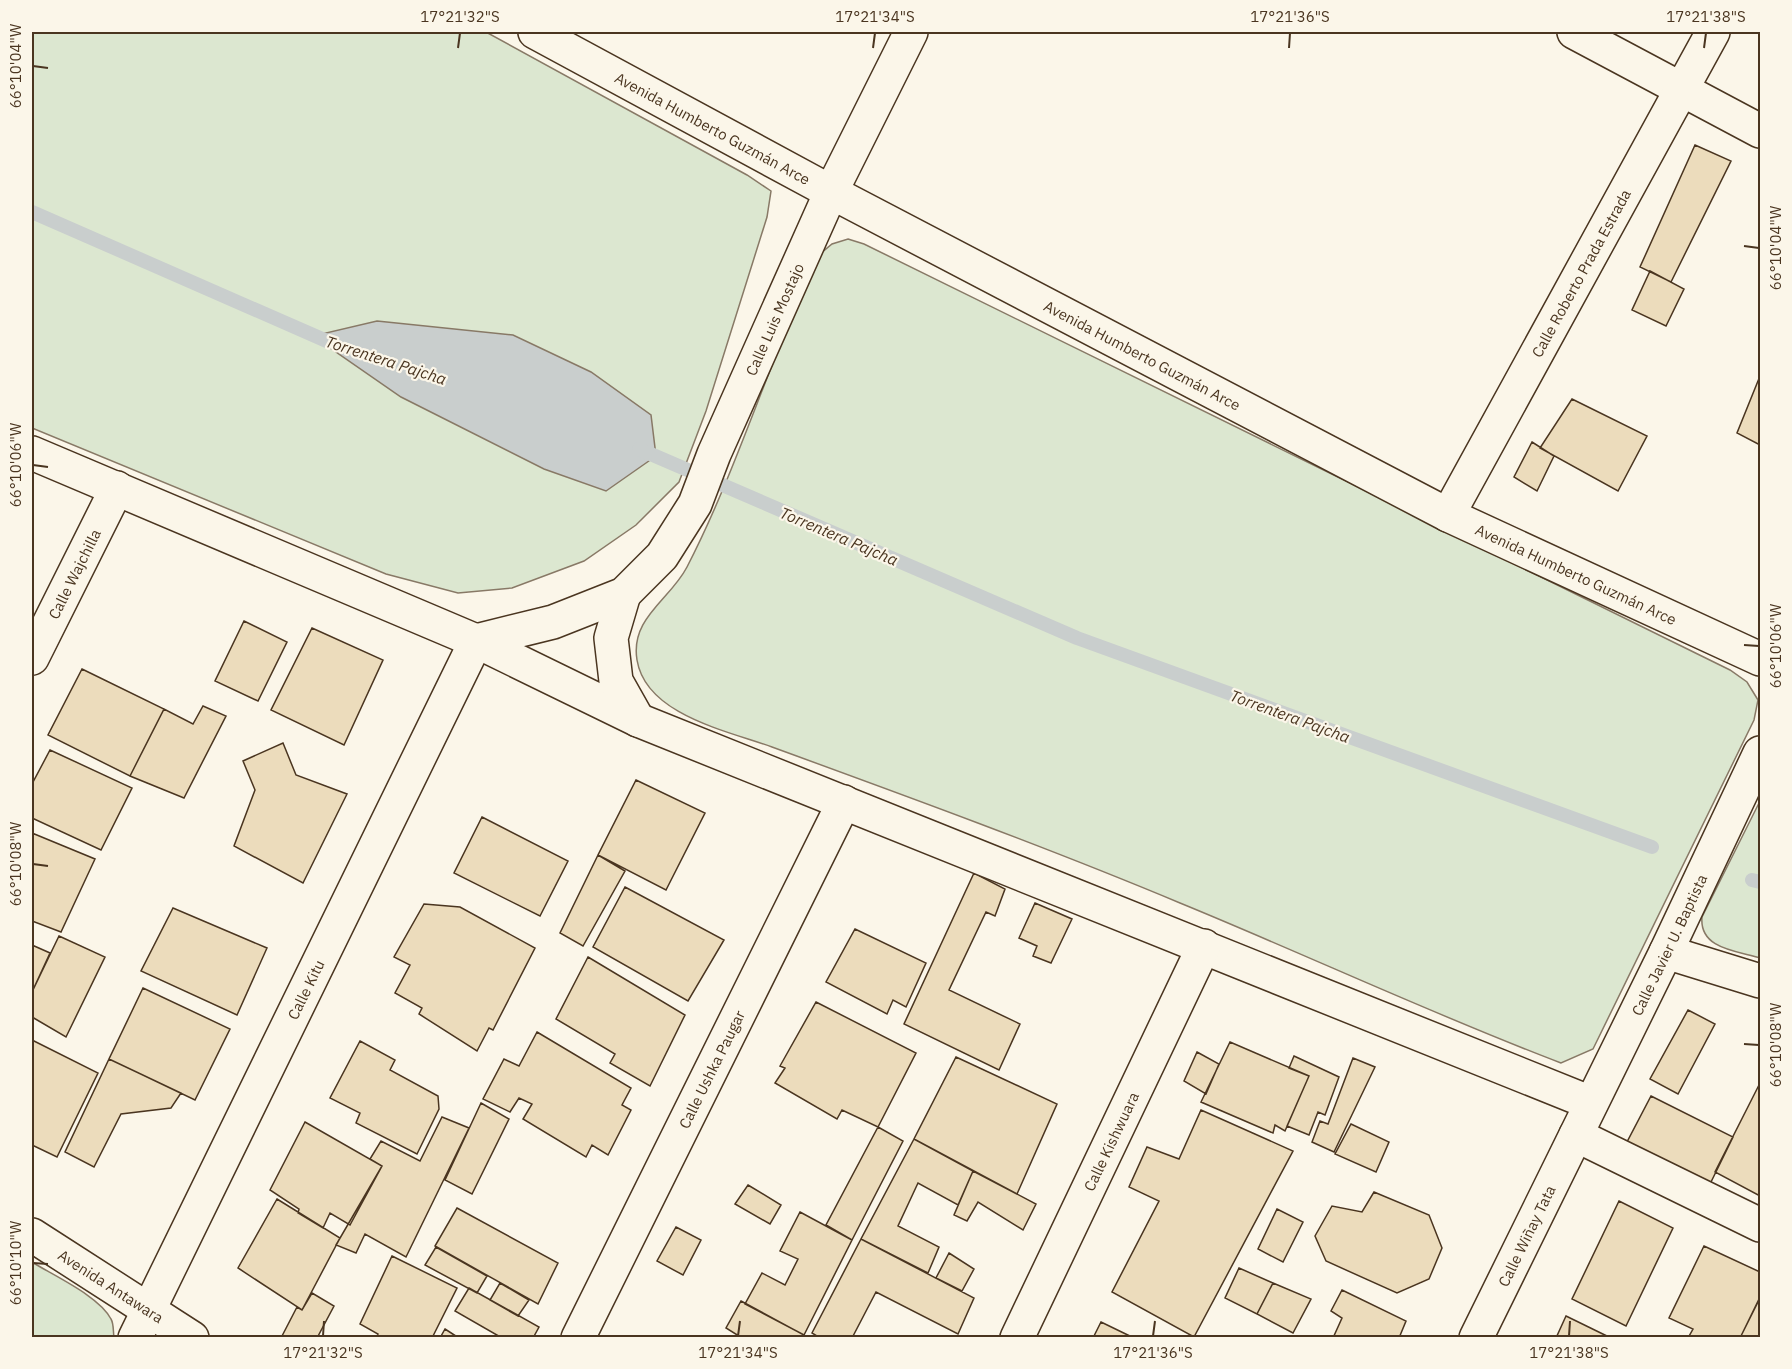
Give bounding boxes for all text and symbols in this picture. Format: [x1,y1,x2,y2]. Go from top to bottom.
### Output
text: 17°21'32"S [420,7,500,26]
text: 17°21'34"S [835,7,915,26]
text: 17°21'36"S [1250,7,1330,26]
text: 17°21'38"S [1666,7,1746,26]
text: 66°10'04"W [6,23,25,108]
street label: Avenida Humberto Guzmán Arce [612,68,814,189]
street label: Calle Roberto Prada Estrada [1527,186,1635,360]
text: 66°10'04"W [1766,205,1785,290]
street label: Calle Luis Mostajo [741,260,808,378]
street label: Avenida Humberto Guzmán Arce [1041,296,1244,414]
water label: Torrentera Pajcha [323,331,449,389]
text: 66°10'06"W [6,422,25,507]
water label: Torrentera Pajcha [777,502,901,570]
street label: Avenida Humberto Guzmán Arce [1473,520,1680,629]
street label: Calle Wajchilla [44,526,104,622]
text: 66°10'06"W [1766,603,1785,688]
water label: Torrentera Pajcha [1227,685,1353,747]
text: 66°10'08"W [6,821,25,906]
street label: Calle Javier U. Baptista [1627,871,1711,1019]
street label: Calle Kitu [283,956,328,1023]
text: 66°10'08"W [1766,1002,1785,1087]
street label: Calle Ushka Paugar [674,1007,749,1132]
street label: Calle Kishwuara [1079,1088,1143,1194]
street label: Calle Wiñay Tata [1493,1182,1559,1290]
text: 66°10'10"W [6,1220,25,1305]
street label: Avenida Antawara [55,1245,167,1327]
text: 17°21'32"S [283,1343,363,1362]
text: 17°21'34"S [698,1343,778,1362]
text: 17°21'36"S [1113,1343,1193,1362]
text: 17°21'38"S [1529,1343,1609,1362]

